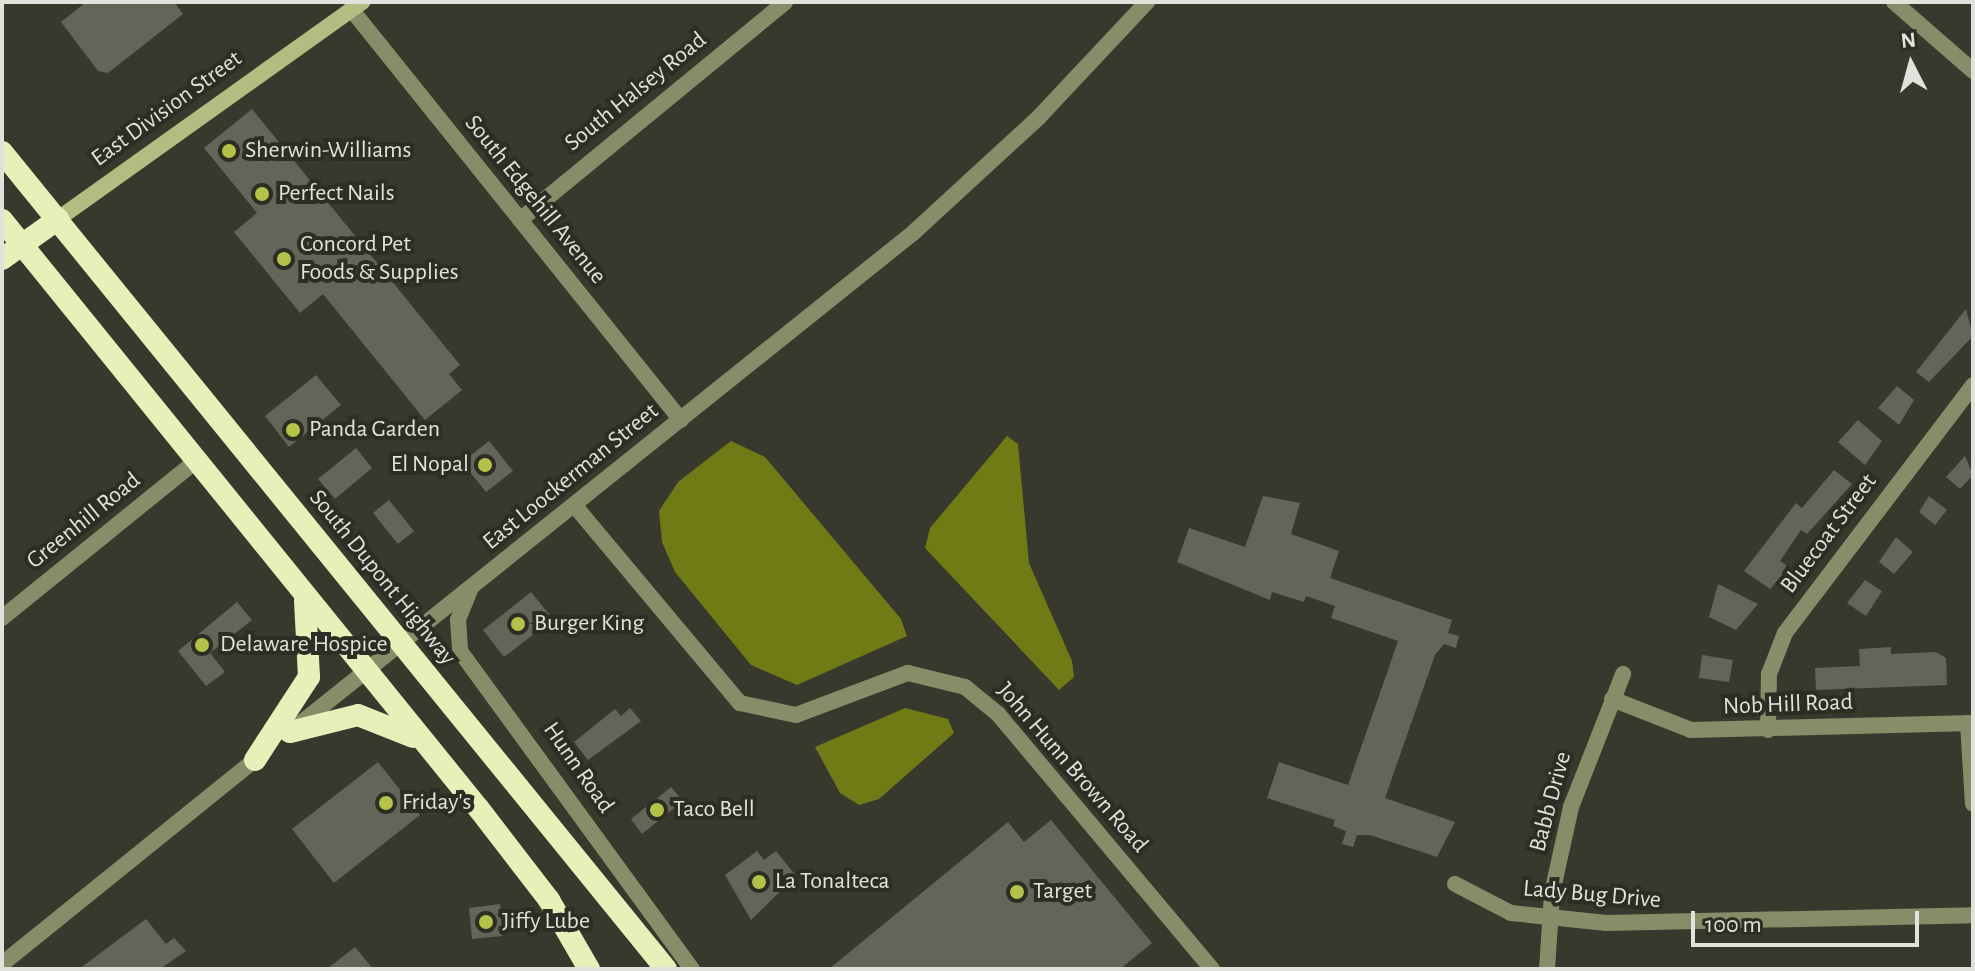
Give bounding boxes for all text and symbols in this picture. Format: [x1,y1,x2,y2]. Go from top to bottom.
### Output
north arrow [1871,24,1951,104]
street label: South Halsey Road [559,26,713,158]
text: N [1900,28,1917,52]
street label: East Division Street [86,45,248,173]
street label: South Edgehill Avenue [458,110,612,290]
place label: Sherwin-Williams [245,137,411,165]
marker: Sherwin-Williams [220,142,238,160]
place label: Perfect Nails [278,180,395,208]
marker: Perfect Nails [253,185,271,203]
place label: Concord Pet Foods & Supplies [300,231,459,287]
marker: Concord Pet Foods & Supplies [275,250,293,268]
street label: East Loockerman Street [477,397,665,557]
place label: Panda Garden [309,416,440,444]
marker: Panda Garden [284,421,302,439]
place label: El Nopal [391,451,469,479]
marker: El Nopal [476,456,494,474]
street label: Greenhill Road [21,466,147,576]
street label: Bluecoat Street [1775,469,1883,599]
street label: South Dupont Highway [302,485,462,671]
place label: Burger King [534,610,644,638]
marker: Burger King [509,615,527,633]
place label: Delaware Hospice [220,631,388,659]
marker: Delaware Hospice [191,634,213,656]
street label: John Hunn Brown Road [990,677,1154,859]
street label: Nob Hill Road [1723,688,1853,722]
street label: Hunn Road [536,717,620,819]
street label: Babb Drive [1524,749,1578,855]
place label: Friday's [402,789,471,817]
marker: Friday's [377,794,395,812]
place label: Taco Bell [673,796,755,824]
marker: Taco Bell [648,801,666,819]
place label: La Tonalteca [775,868,890,896]
marker: La Tonalteca [750,873,768,891]
street label: Lady Bug Drive [1522,875,1662,915]
place label: Target [1033,878,1092,906]
marker: Target [1008,883,1026,901]
scale bar [1695,895,1923,945]
place label: Jiffy Lube [502,908,590,936]
marker: Jiffy Lube [477,913,495,931]
text: 100 m [1705,913,1762,937]

